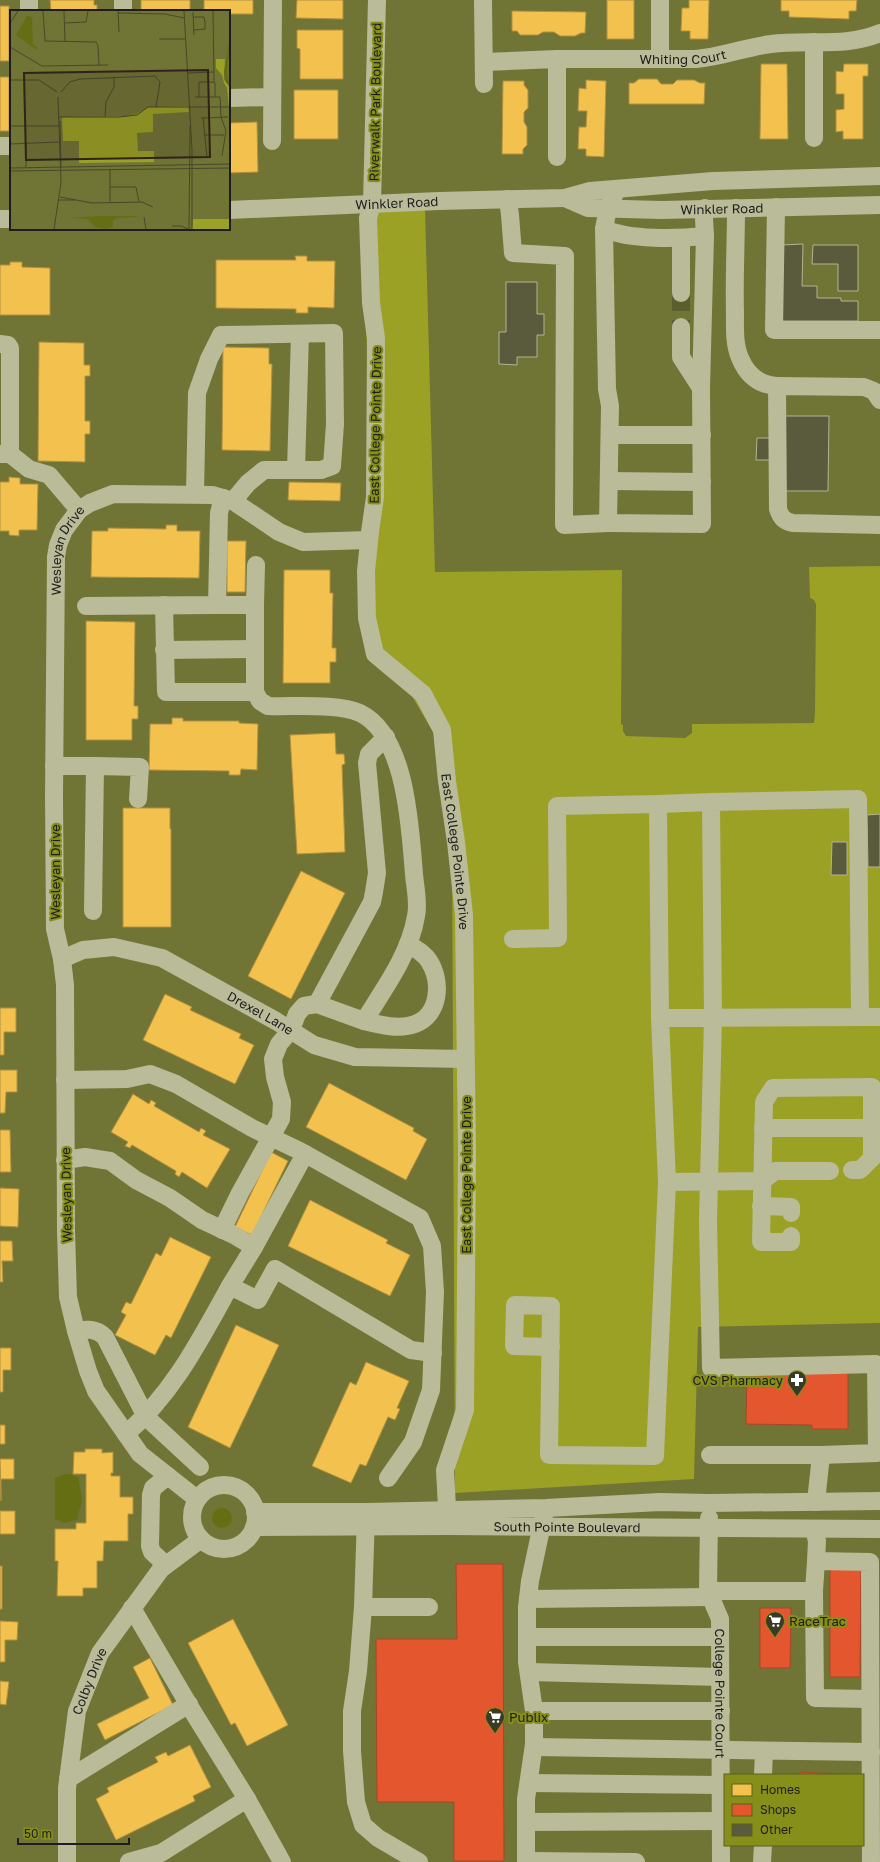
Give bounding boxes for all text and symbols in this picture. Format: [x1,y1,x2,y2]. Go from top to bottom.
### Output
inset map [10,10,230,230]
street label: Riverwalk Park Boulevard [366,22,384,182]
street label: Whiting Court [639,46,728,67]
street label: Winkler Road [355,193,439,213]
street label: Winkler Road [680,200,764,218]
street label: East College Pointe Drive [366,346,384,504]
street label: Wesleyan Drive [48,502,88,596]
street label: East College Pointe Drive [438,773,472,930]
street label: Wesleyan Drive [47,824,63,920]
street label: Drexel Lane [225,988,297,1038]
street label: East College Pointe Drive [458,1096,474,1254]
street label: Wesleyan Drive [57,1147,75,1243]
pharmacy icon: CVS Pharmacy [786,1369,808,1397]
place label: CVS Pharmacy [692,1372,784,1388]
street label: South Pointe Boulevard [493,1518,641,1535]
supermarket icon: RaceTrac [764,1610,786,1638]
place label: RaceTrac [789,1613,846,1629]
street label: College Pointe Court [712,1629,729,1758]
street label: Colby Drive [68,1644,110,1717]
supermarket icon: Publix [484,1706,506,1734]
place label: Publix [509,1709,548,1725]
legend [724,1774,864,1846]
text: Homes [760,1782,800,1797]
text: Shops [760,1802,796,1817]
scale bar [18,1820,129,1846]
text: Other [760,1822,793,1837]
text: 50 m [24,1826,52,1841]

